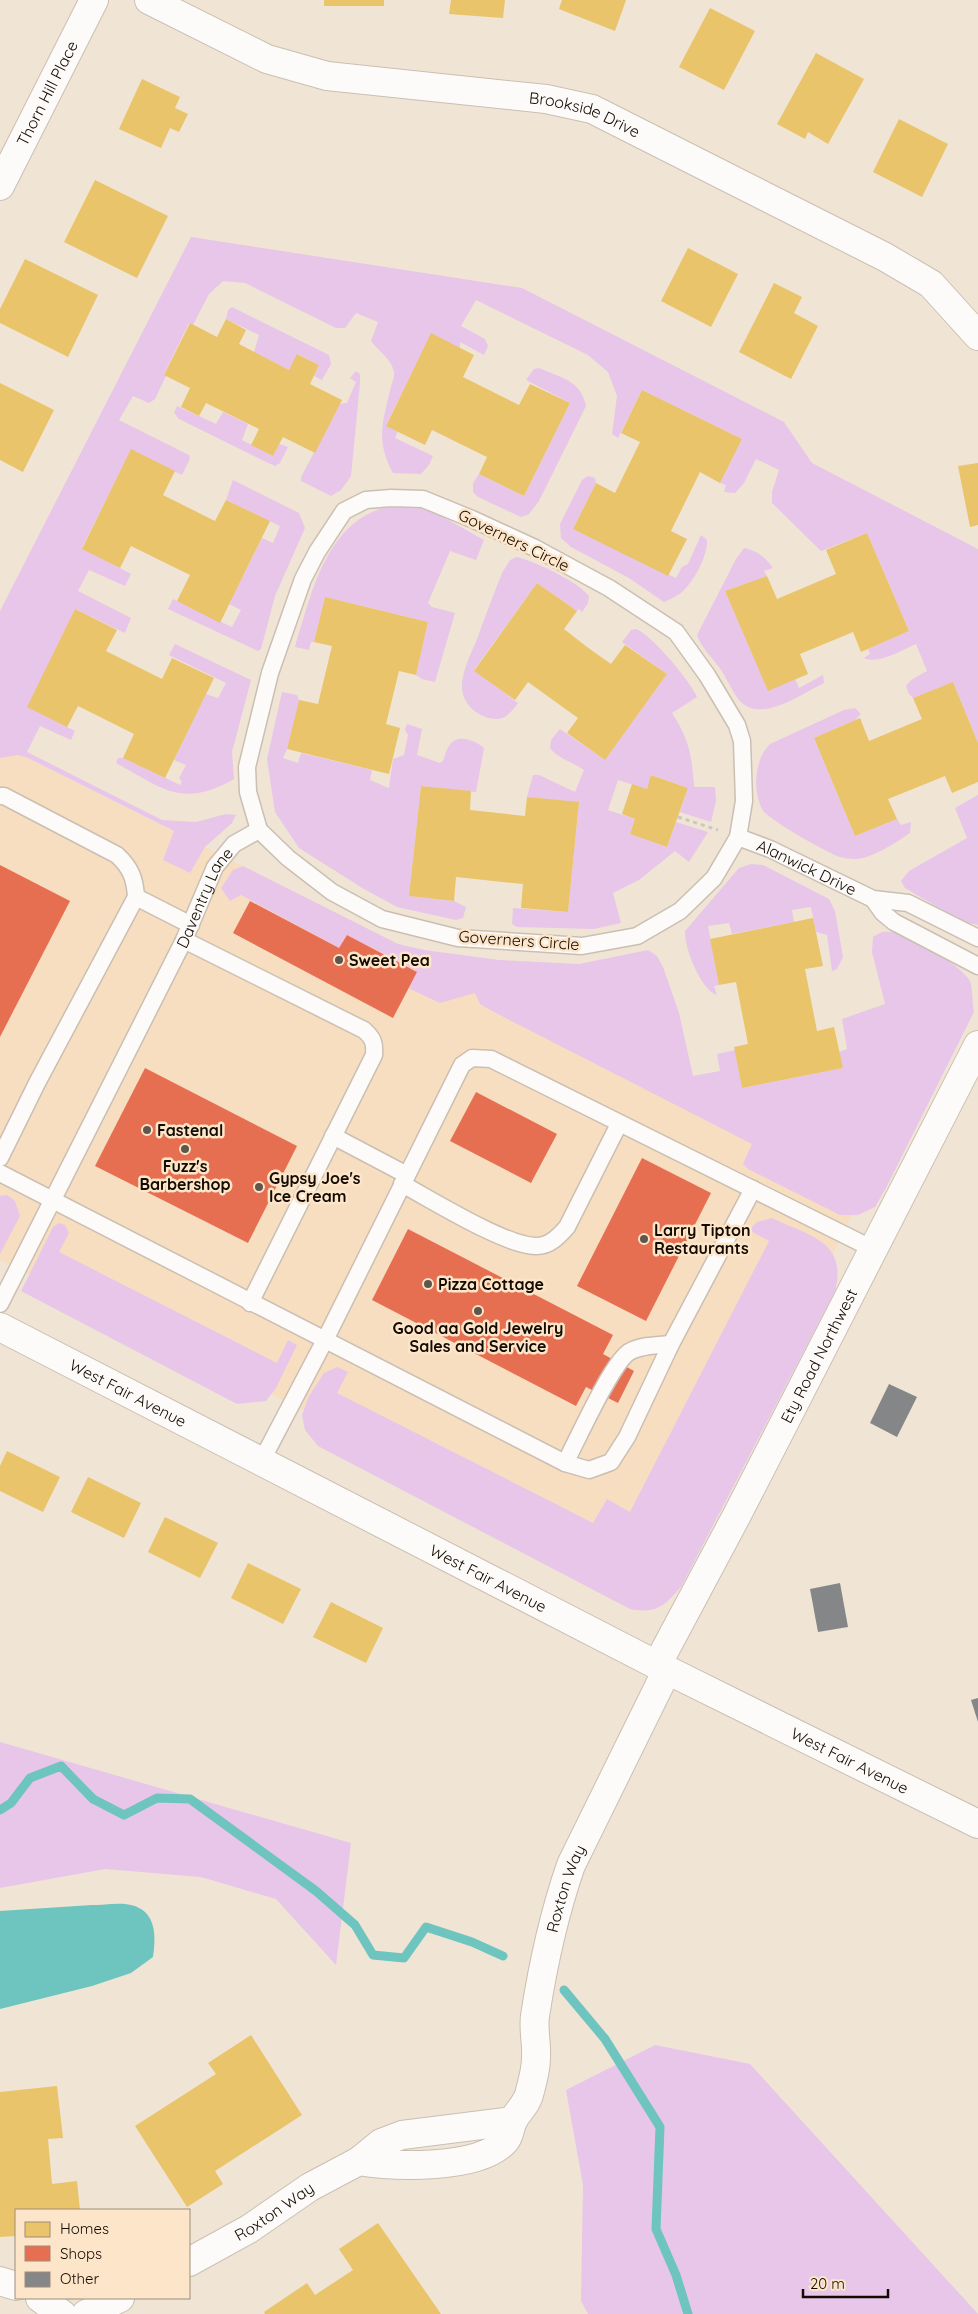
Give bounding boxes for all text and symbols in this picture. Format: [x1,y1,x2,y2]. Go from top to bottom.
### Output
street label: Thorn Hill Place [12,37,82,149]
street label: Brookside Drive [528,87,644,142]
street label: Governers Circle [455,504,573,576]
street label: Alanwick Drive [754,835,860,899]
street label: Daventry Lane [172,843,237,951]
street label: Governers Circle [458,926,580,954]
place label: Sweet Pea [349,950,430,970]
marker: Sweet Pea [333,954,345,966]
place label: Fastenal [157,1120,223,1140]
marker: Fastenal [141,1124,153,1136]
marker: Fuzz's Barbershop [179,1143,191,1155]
place label: Fuzz's Barbershop [139,1156,231,1194]
place label: Gypsy Joe's Ice Cream [269,1168,361,1206]
marker: Gypsy Joe's Ice Cream [253,1181,265,1193]
place label: Larry Tipton Restaurants [654,1220,751,1258]
marker: Larry Tipton Restaurants [638,1233,650,1245]
place label: Pizza Cottage [438,1274,544,1294]
marker: Pizza Cottage [422,1278,434,1290]
street label: Ety Road Northwest [776,1285,861,1426]
marker: Good aa Gold Jewelry Sales and Service [472,1305,484,1317]
place label: Good aa Gold Jewelry Sales and Service [393,1318,563,1356]
street label: West Fair Avenue [66,1355,190,1431]
street label: West Fair Avenue [426,1540,550,1617]
street label: West Fair Avenue [788,1723,912,1798]
street label: Roxton Way [542,1841,589,1934]
street label: Roxton Way [231,2178,317,2245]
legend [15,2209,190,2299]
text: Homes [60,2219,109,2238]
text: Shops [60,2244,102,2263]
scale bar [803,2266,888,2298]
text: Other [60,2269,100,2288]
text: 20 m [810,2274,845,2293]

